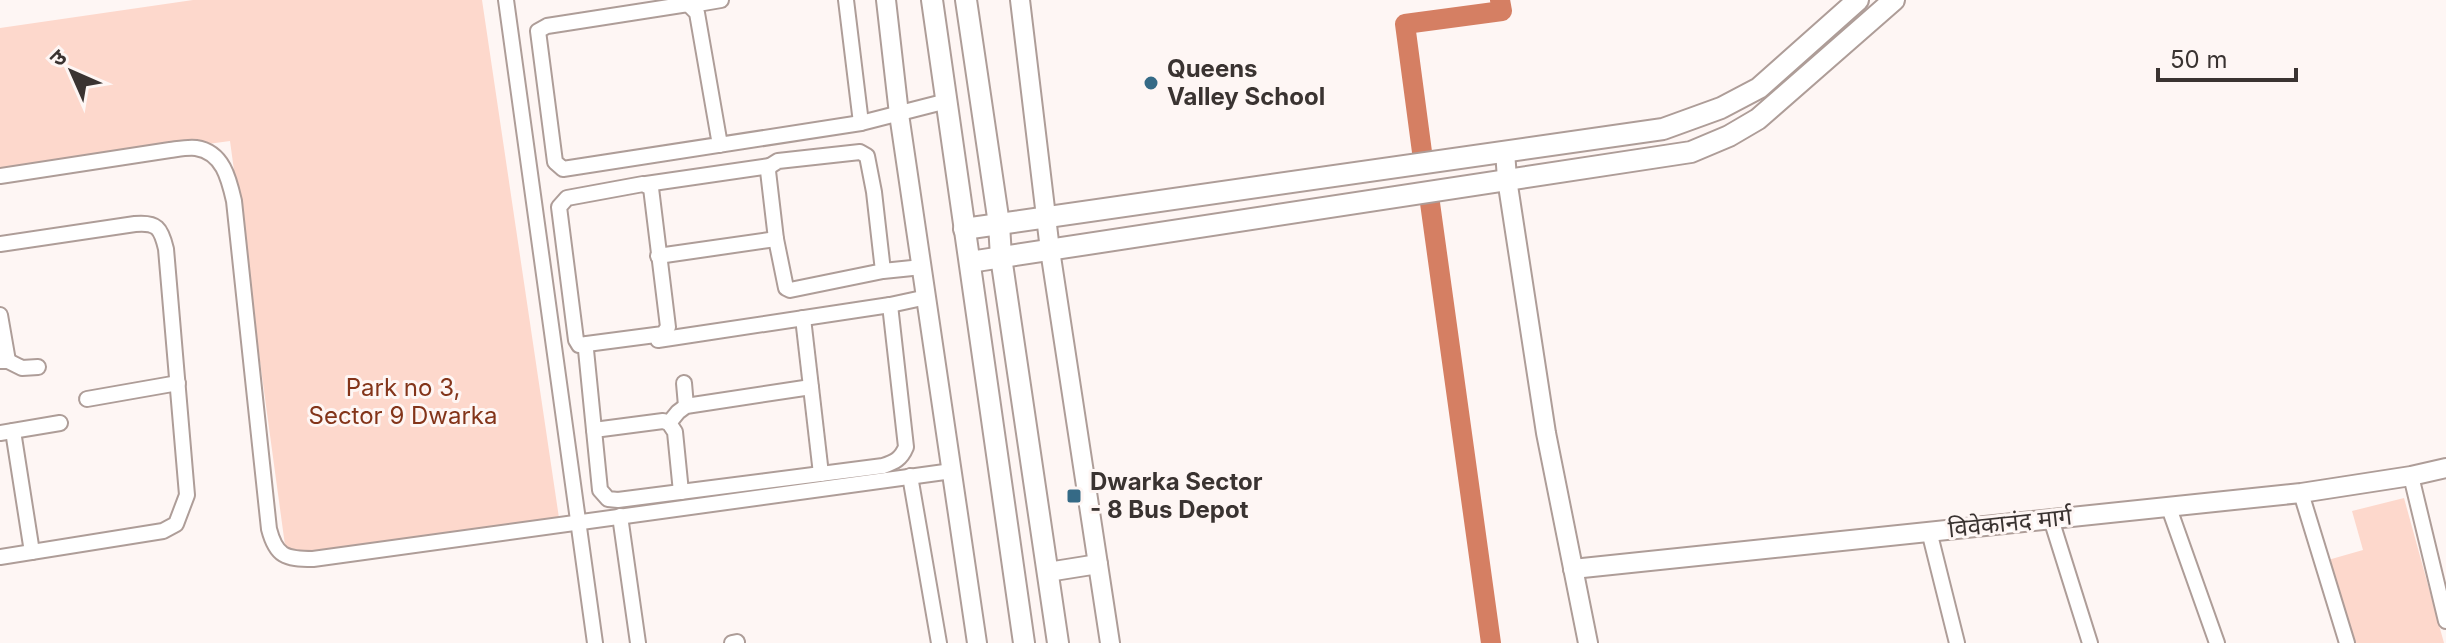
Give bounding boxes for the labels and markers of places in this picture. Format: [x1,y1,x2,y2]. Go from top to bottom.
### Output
place label: Queens Valley School [1167,54,1325,111]
marker: Queens Valley School [1142,74,1160,92]
place label: Dwarka Sector - 8 Bus Depot [1090,467,1263,524]
marker: Dwarka Sector - 8 Bus Depot [1065,487,1083,505]

